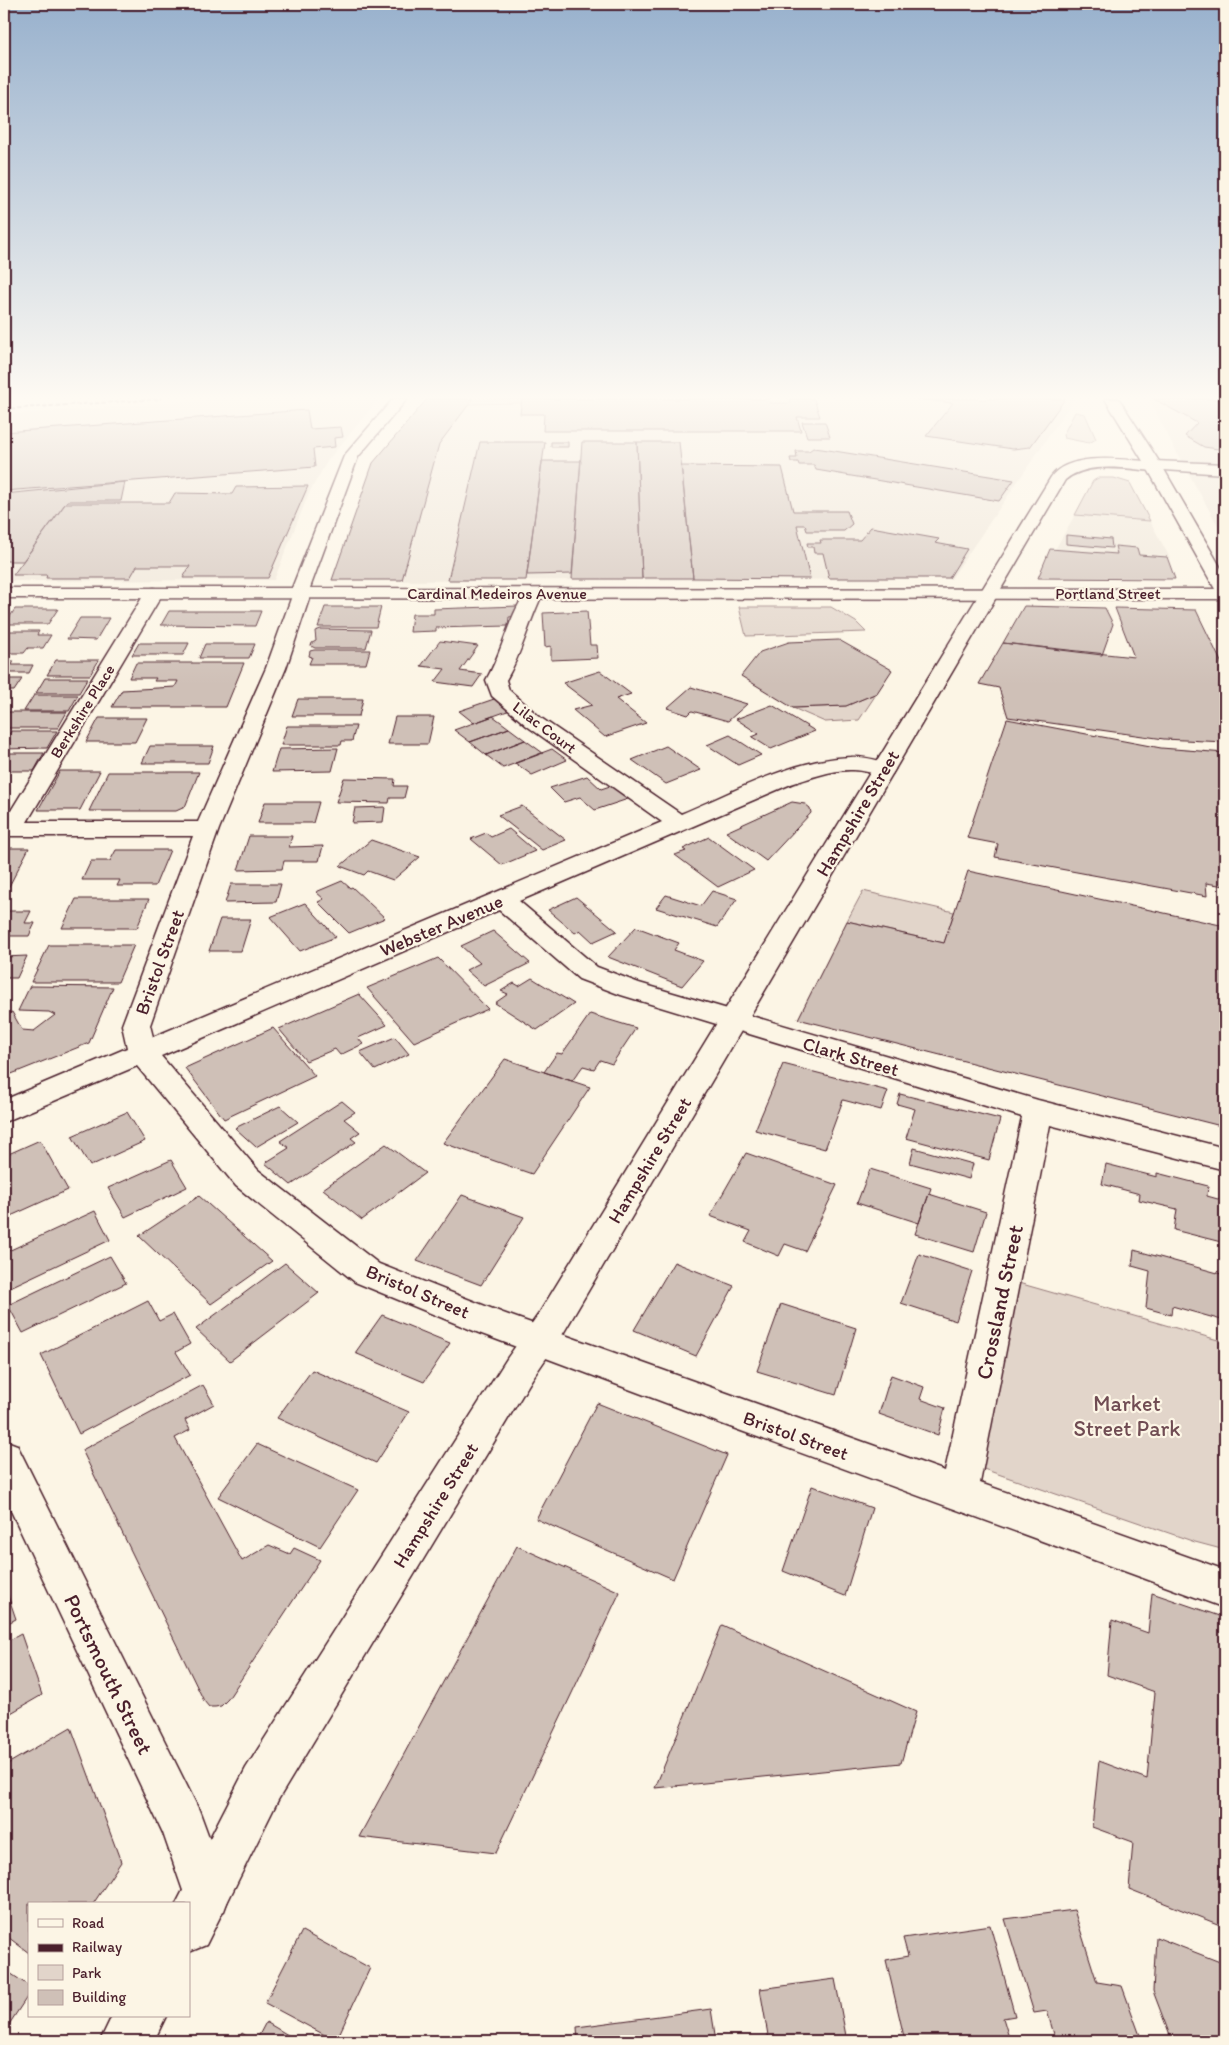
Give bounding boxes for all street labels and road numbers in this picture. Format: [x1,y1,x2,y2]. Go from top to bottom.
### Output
street label: Cardinal Medeiros Avenue [407,584,587,603]
street label: Portland Street [1055,584,1161,603]
street label: Berkshire Place [46,661,119,762]
street label: Lilac Court [509,697,580,758]
street label: Hampshire Street [811,746,904,881]
street label: Webster Avenue [376,889,506,962]
street label: Bristol Street [130,906,189,1018]
street label: Clark Street [800,1032,902,1081]
street label: Hampshire Street [603,1093,696,1228]
street label: Crossland Street [970,1222,1029,1382]
street label: Bristol Street [363,1259,473,1324]
street label: Bristol Street [740,1406,852,1465]
street label: Hampshire Street [388,1438,483,1572]
street label: Portsmouth Street [58,1590,159,1759]

